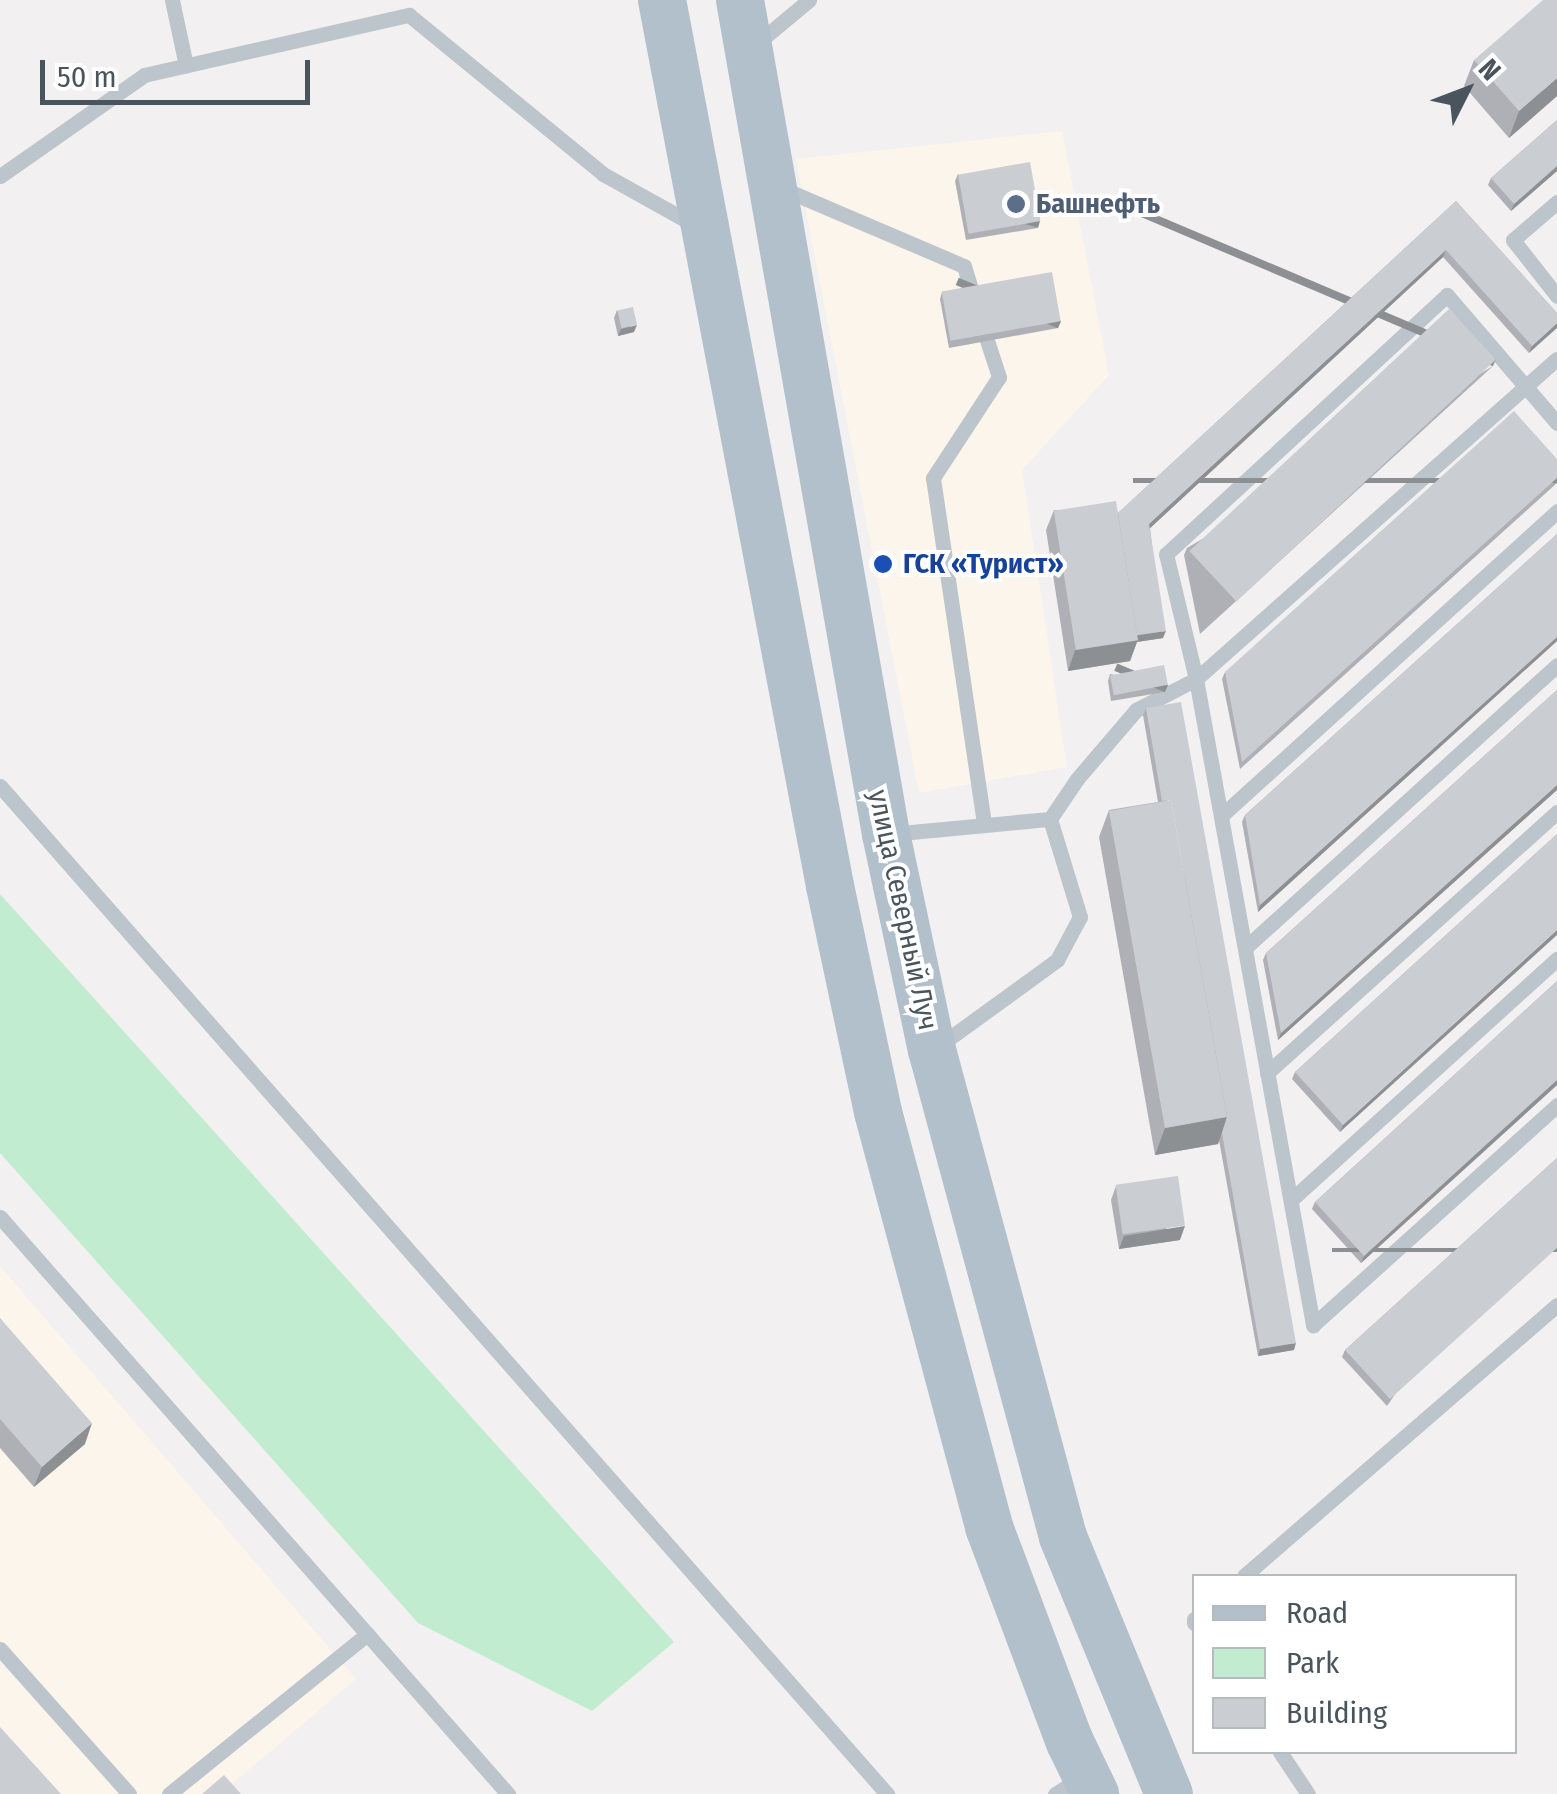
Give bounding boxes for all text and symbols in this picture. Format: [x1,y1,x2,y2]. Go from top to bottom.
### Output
scale bar [45,40,315,102]
north arrow [1417,40,1517,140]
text: N [1472,52,1508,87]
text: 50 m [57,59,117,95]
place label: Башнефть [1036,187,1160,221]
marker: Башнефть [1005,193,1027,215]
place label: ГСК «Турист» [903,547,1064,581]
marker: ГСК «Турист» [872,553,894,575]
street label: улица Северный Луч [861,787,945,1033]
legend [1192,1574,1517,1754]
text: Road [1286,1595,1348,1631]
text: Park [1286,1645,1339,1681]
text: Building [1286,1695,1387,1731]

